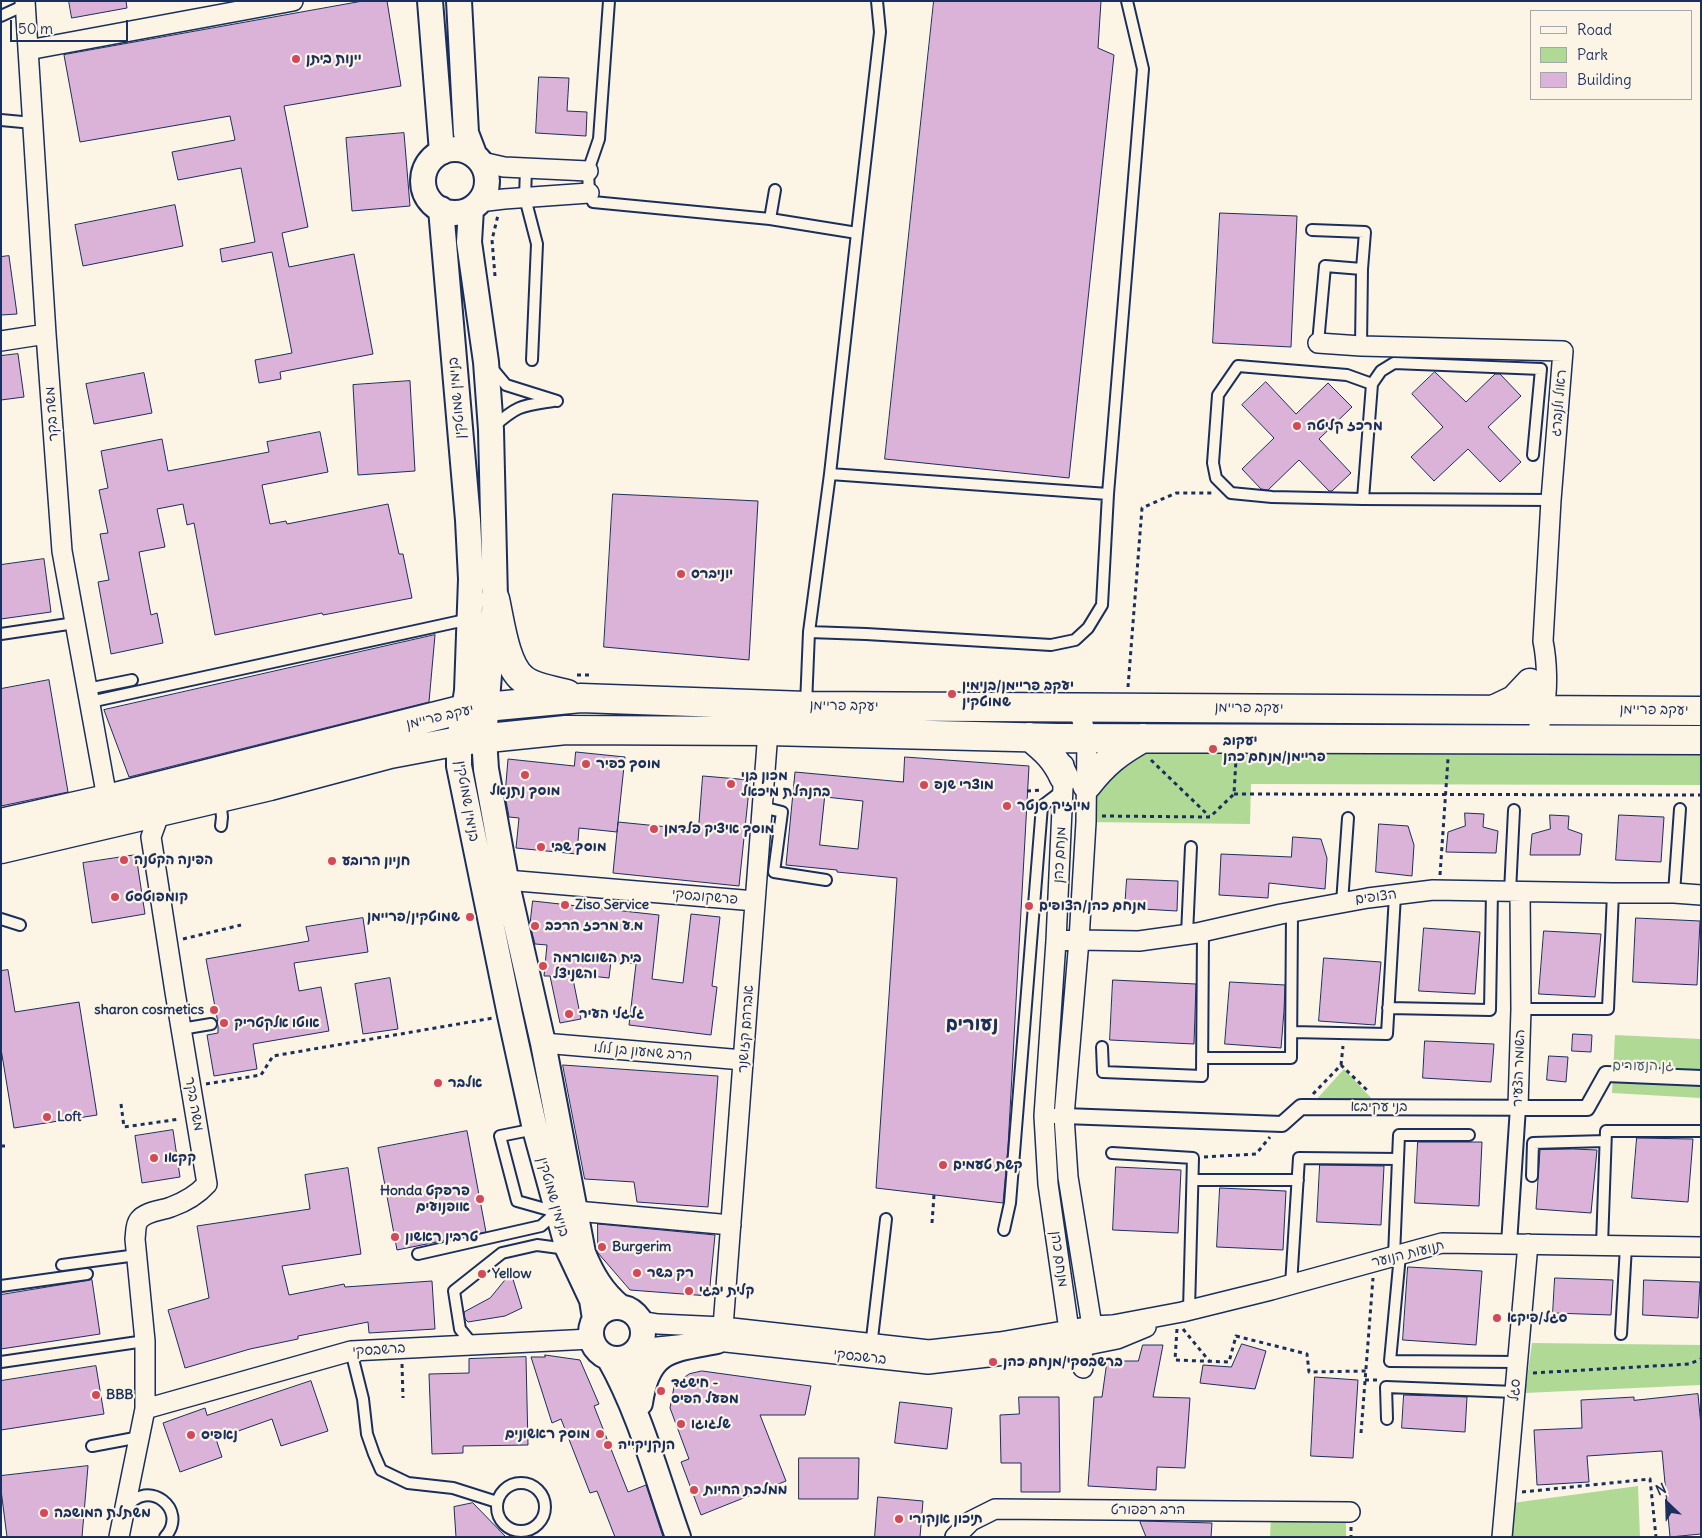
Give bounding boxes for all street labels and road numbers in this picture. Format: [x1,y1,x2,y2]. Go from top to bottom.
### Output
street label: בנימין שמוטקין [445,356,469,440]
street label: ראול ולנברג [1548,369,1570,437]
street label: משה בקר [42,386,62,442]
street label: יעקב פריימן [809,697,879,715]
street label: יעקב פריימן [1214,699,1284,717]
street label: יעקב פריימן [404,701,476,733]
street label: יעקב פריימן [1619,701,1689,719]
street label: בנימין שמוטקין [452,759,482,843]
street label: מנחם כהן [1050,826,1070,884]
street label: פרשקובסקי [671,886,739,908]
street label: הצופים [1354,886,1398,908]
street label: אברהם קזושנר [735,984,757,1074]
street label: השומר הצעיר [1509,1029,1529,1107]
street label: הרב שמעון בן לולו [593,1039,693,1065]
street label: משה בקר [181,1076,207,1132]
street label: בני עקיבא [1350,1099,1408,1115]
street label: בנימין שמוטקין [534,1155,572,1239]
street label: מנחם כהן [1047,1230,1071,1288]
street label: תנועות הנוער [1370,1237,1446,1271]
street label: ברשבסקי [352,1340,406,1360]
street label: ברשבסקי [833,1346,887,1368]
street label: סגל [1506,1378,1524,1402]
street label: הרב רפפורט [1111,1502,1185,1518]

